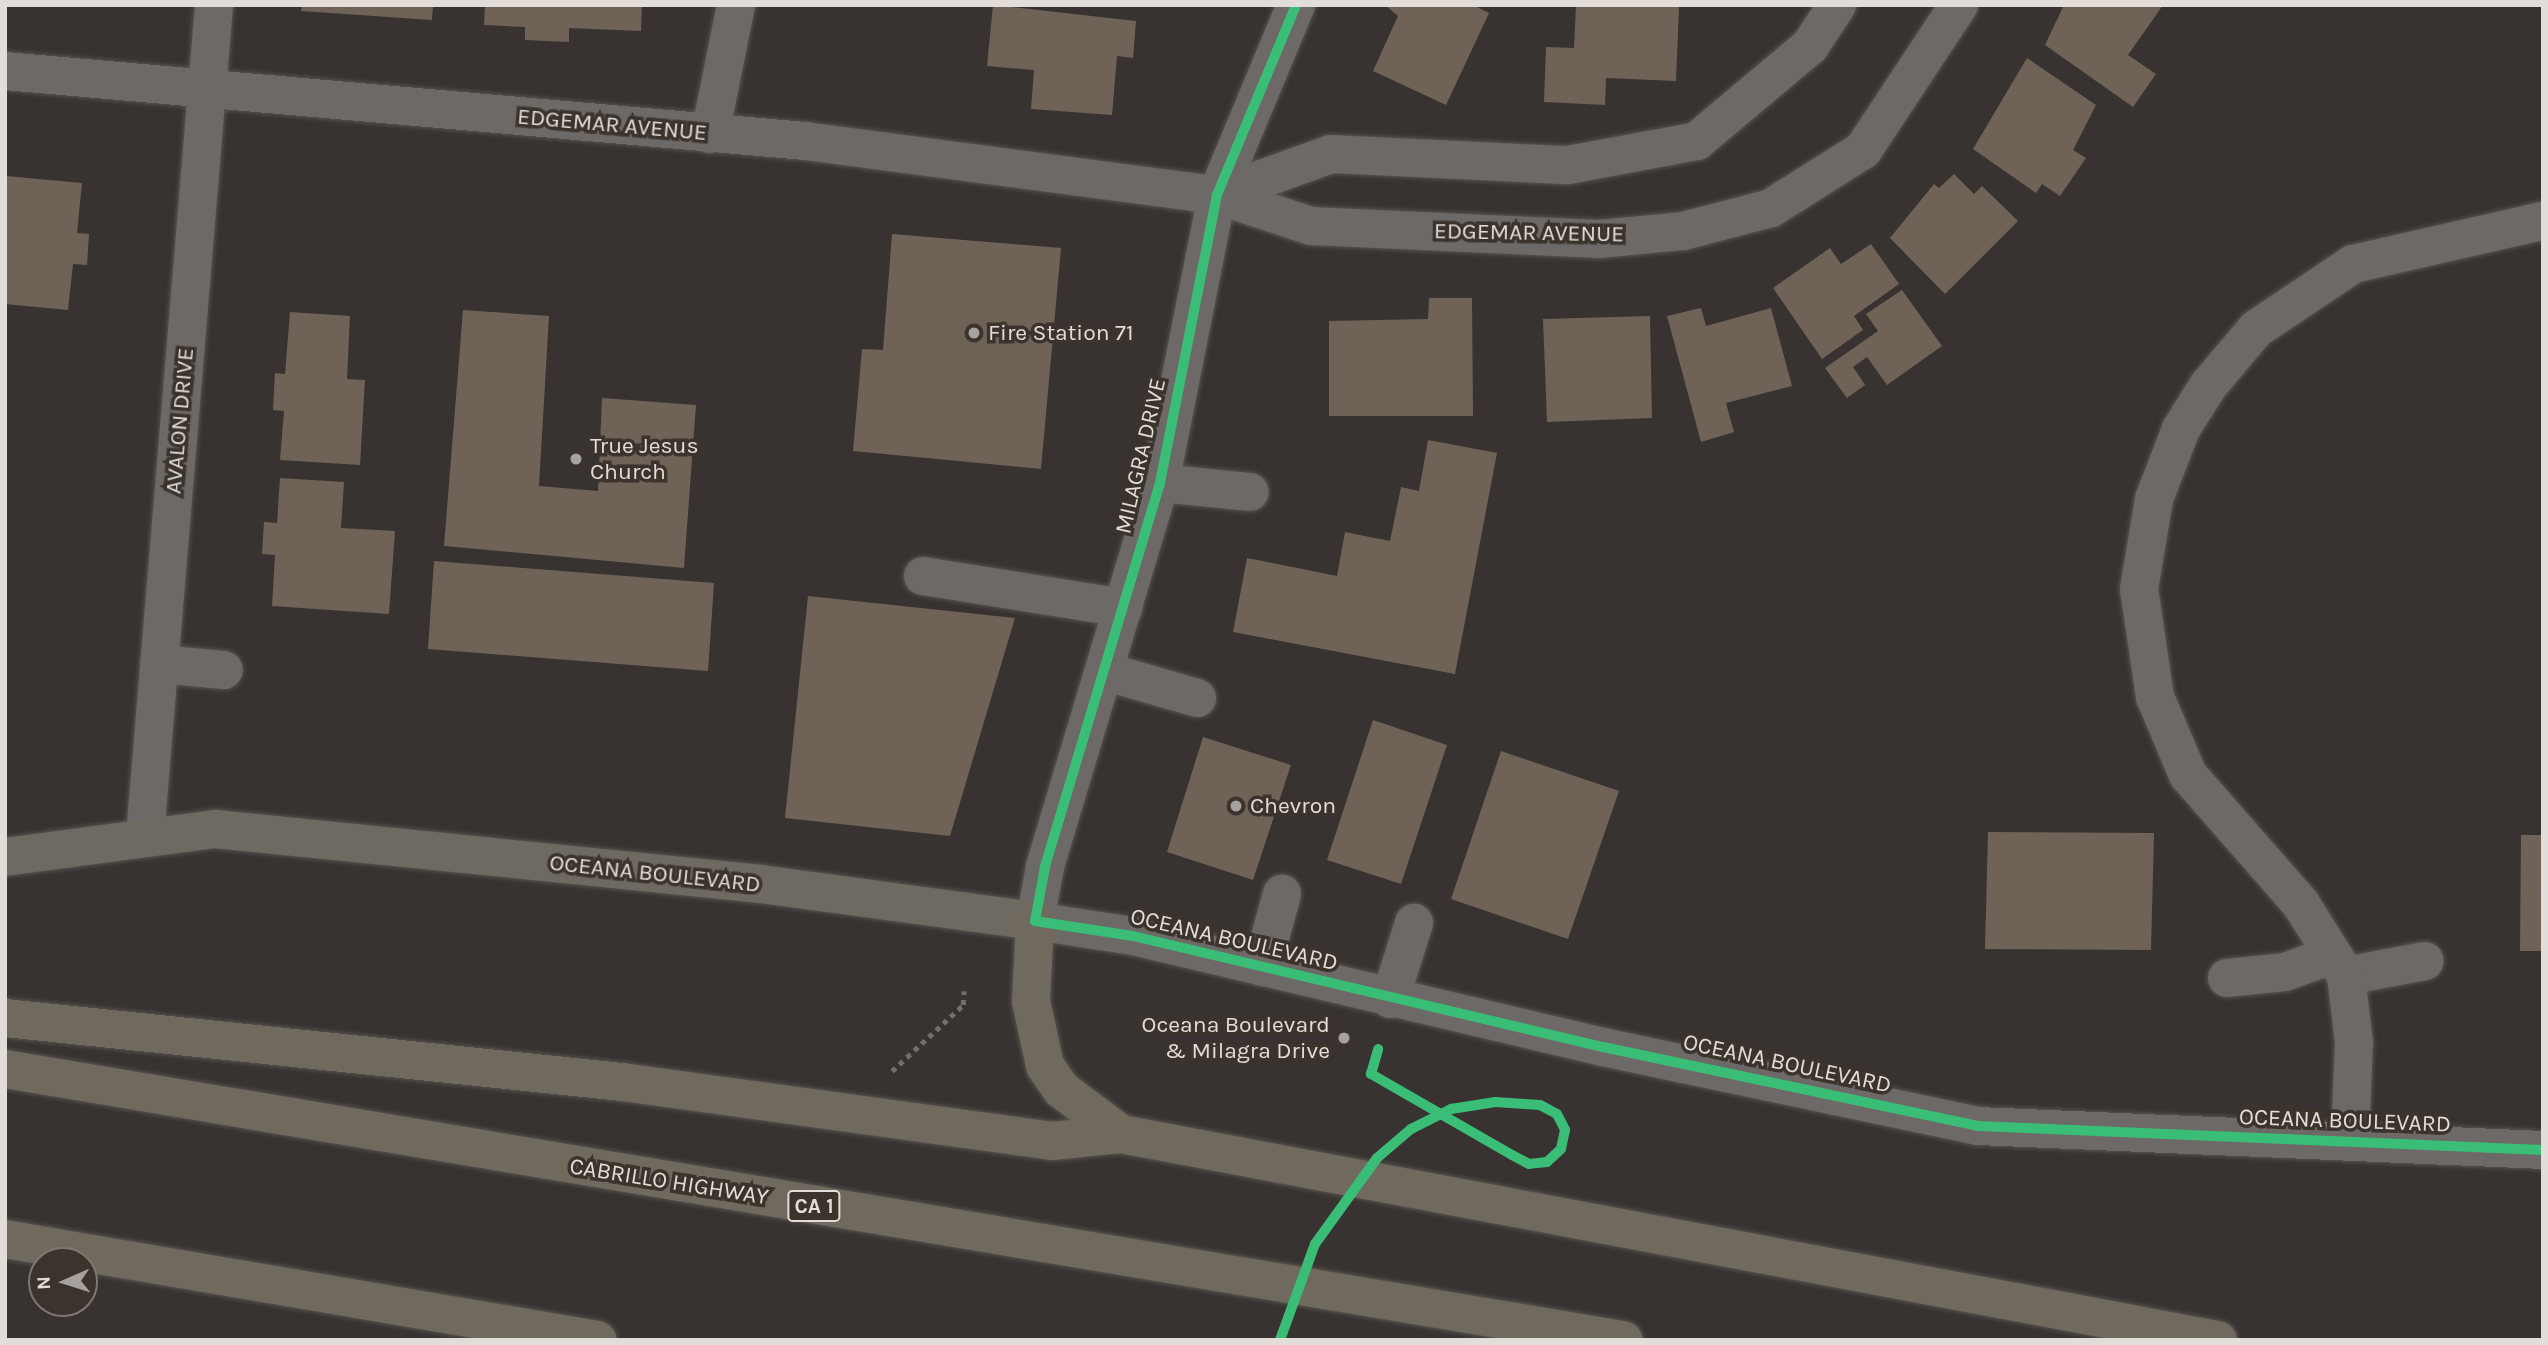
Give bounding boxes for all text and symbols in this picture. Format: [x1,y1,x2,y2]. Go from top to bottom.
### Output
street label: EDGEMAR AVENUE [516,103,708,147]
street label: EDGEMAR AVENUE [1434,218,1624,248]
place label: Fire Station 71 [988,319,1134,347]
marker: Fire Station 71 [966,325,982,341]
street label: AVALON DRIVE [160,347,200,495]
street label: MILAGRA DRIVE [1110,375,1172,537]
place label: True Jesus Church [590,432,699,486]
marker: True Jesus Church [568,451,584,467]
place label: Chevron [1250,792,1336,820]
marker: Chevron [1228,798,1244,814]
street label: OCEANA BOULEVARD [548,849,762,899]
street label: OCEANA BOULEVARD [1128,903,1340,977]
place label: Oceana Boulevard & Milagra Drive [1142,1011,1330,1065]
street label: OCEANA BOULEVARD [1680,1028,1894,1100]
marker: Oceana Boulevard & Milagra Drive [1336,1030,1352,1046]
street label: OCEANA BOULEVARD [2239,1104,2451,1138]
street label: CABRILLO HIGHWAY [568,1153,770,1211]
road number: CA 1 [786,1188,842,1224]
north arrow [28,1247,98,1317]
text: N [33,1276,55,1290]

